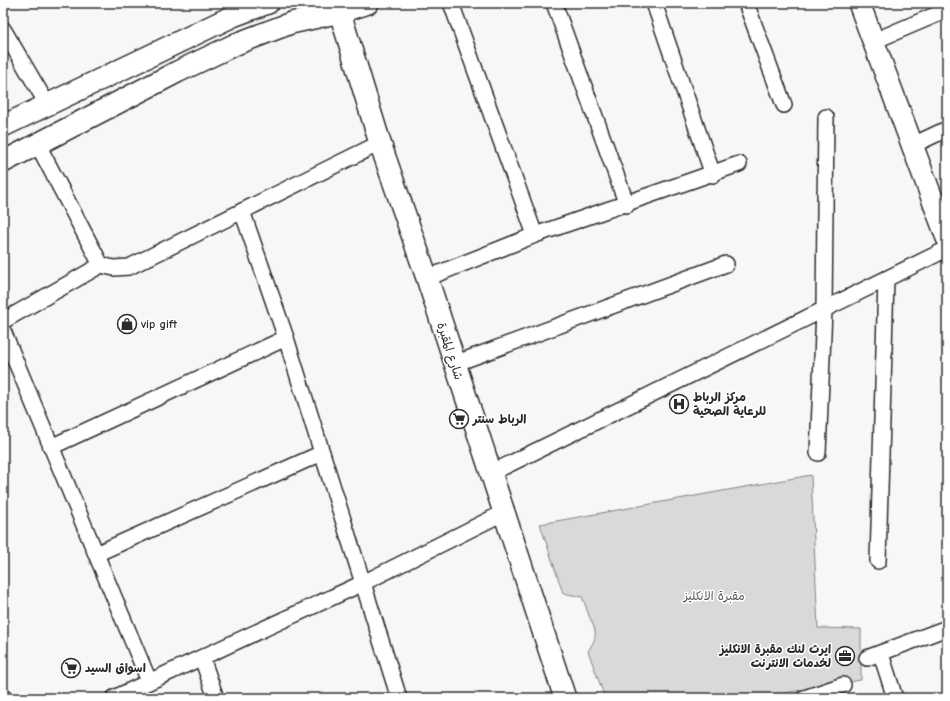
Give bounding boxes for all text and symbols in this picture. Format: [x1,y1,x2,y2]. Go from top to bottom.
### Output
shop icon: vip gift [116,313,138,335]
place label: vip gift [140,317,178,331]
street label: شارع المقبرة [432,321,466,382]
place label: مركز الرباط للرعاية الصحية [693,390,766,418]
hospital icon: مركز الرباط للرعاية الصحية [668,393,690,415]
supermarket icon: الرباط سنتر [448,408,470,430]
place label: الرباط سنتر [472,412,526,426]
park label: مقبرة الانكليز [682,589,745,604]
place label: ايرث لنك مقبرة الانكليز لخدمات الانترنت [719,642,831,670]
office icon: ايرث لنك مقبرة الانكليز لخدمات الانترنت [834,645,856,667]
supermarket icon: اسواق السيد [60,657,82,679]
place label: اسواق السيد [85,661,146,676]

